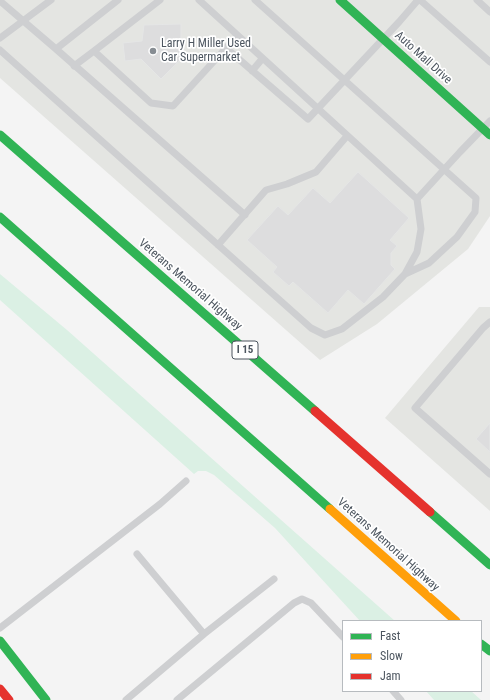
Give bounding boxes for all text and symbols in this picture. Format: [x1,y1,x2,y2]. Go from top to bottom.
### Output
street label: Auto Mall Drive [391,29,455,87]
place label: Larry H Miller Used Car Supermarket [161,37,251,65]
marker: Larry H Miller Used Car Supermarket [148,46,158,56]
street label: Veterans Memorial Highway [135,236,245,334]
road number: I 15 [232,341,258,359]
street label: Veterans Memorial Highway [334,495,442,595]
legend [342,620,482,692]
text: Fast [380,629,400,643]
text: Slow [380,649,403,663]
text: Jam [380,669,401,683]

